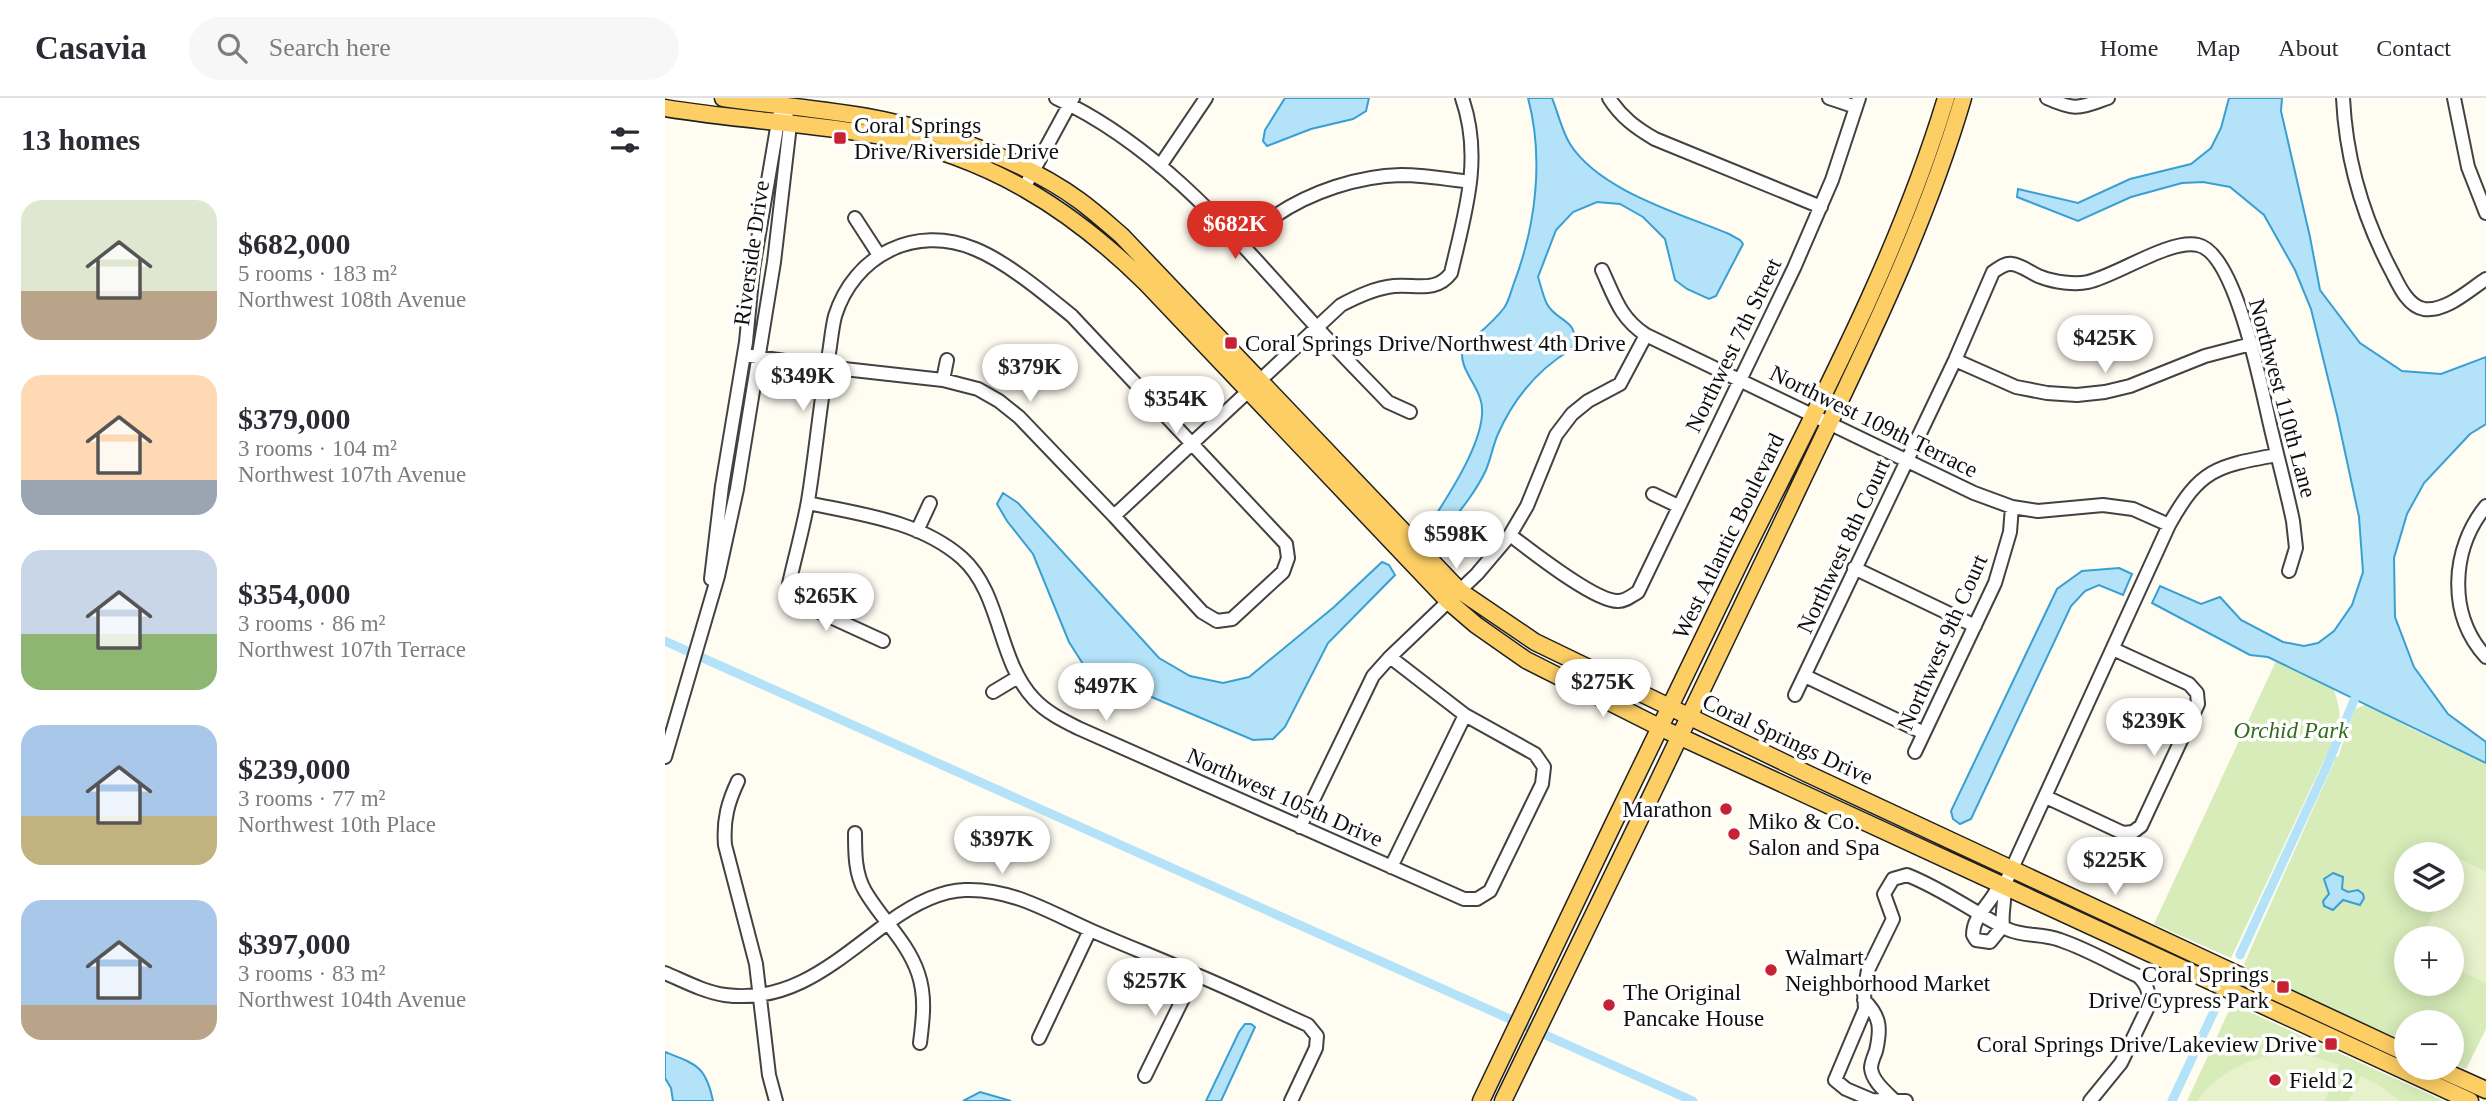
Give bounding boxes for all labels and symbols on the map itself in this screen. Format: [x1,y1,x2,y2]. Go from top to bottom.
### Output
place label: Coral Springs Drive/Riverside Drive [854,113,1059,164]
marker: Coral Springs Drive/Riverside Drive [832,130,848,146]
street label: Riverside Drive [729,179,774,327]
pin: $682K [1186,202,1284,261]
street label: Northwest 7th Street [1680,254,1787,436]
street label: Northwest 110th Lane [2244,296,2321,500]
pin: $425K [2056,316,2154,375]
place label: Coral Springs Drive/Northwest 4th Drive [1245,331,1626,356]
marker: Coral Springs Drive/Northwest 4th Drive [1223,335,1239,351]
pin: $379K [981,344,1079,404]
pin: $349K [754,354,852,413]
street label: Northwest 109th Terrace [1766,360,1982,483]
pin: $354K [1127,376,1225,436]
street label: West Atlantic Boulevard [1668,429,1789,643]
street label: Northwest 8th Court [1792,455,1895,637]
pin: $598K [1407,512,1505,571]
street label: Northwest 9th Court [1893,550,1993,734]
pin: $265K [777,574,875,633]
pin: $275K [1554,660,1652,719]
pin: $497K [1057,664,1155,723]
street label: Coral Springs Drive [1699,689,1877,790]
pin: $239K [2105,698,2203,758]
park label: Orchid Park [2234,718,2349,743]
street label: Northwest 105th Drive [1183,743,1387,852]
place label: Marathon [1623,797,1712,822]
marker: Marathon [1718,801,1734,817]
place label: Miko & Co. Salon and Spa [1748,809,1880,860]
pin: $397K [953,816,1051,876]
marker: Miko & Co. Salon and Spa [1726,826,1742,842]
pin: $225K [2066,838,2164,897]
place label: Walmart Neighborhood Market [1785,945,1991,996]
pin: $257K [1106,958,1204,1018]
marker: Walmart Neighborhood Market [1763,962,1779,978]
place label: Coral Springs Drive/Cypress Park [2088,962,2269,1013]
marker: Coral Springs Drive/Cypress Park [2275,979,2291,995]
place label: The Original Pancake House [1623,980,1764,1031]
marker: The Original Pancake House [1601,997,1617,1013]
place label: Coral Springs Drive/Lakeview Drive [1977,1032,2317,1057]
marker: Coral Springs Drive/Lakeview Drive [2323,1036,2339,1052]
place label: Field 2 [2289,1068,2354,1093]
marker: Field 2 [2267,1072,2283,1088]

